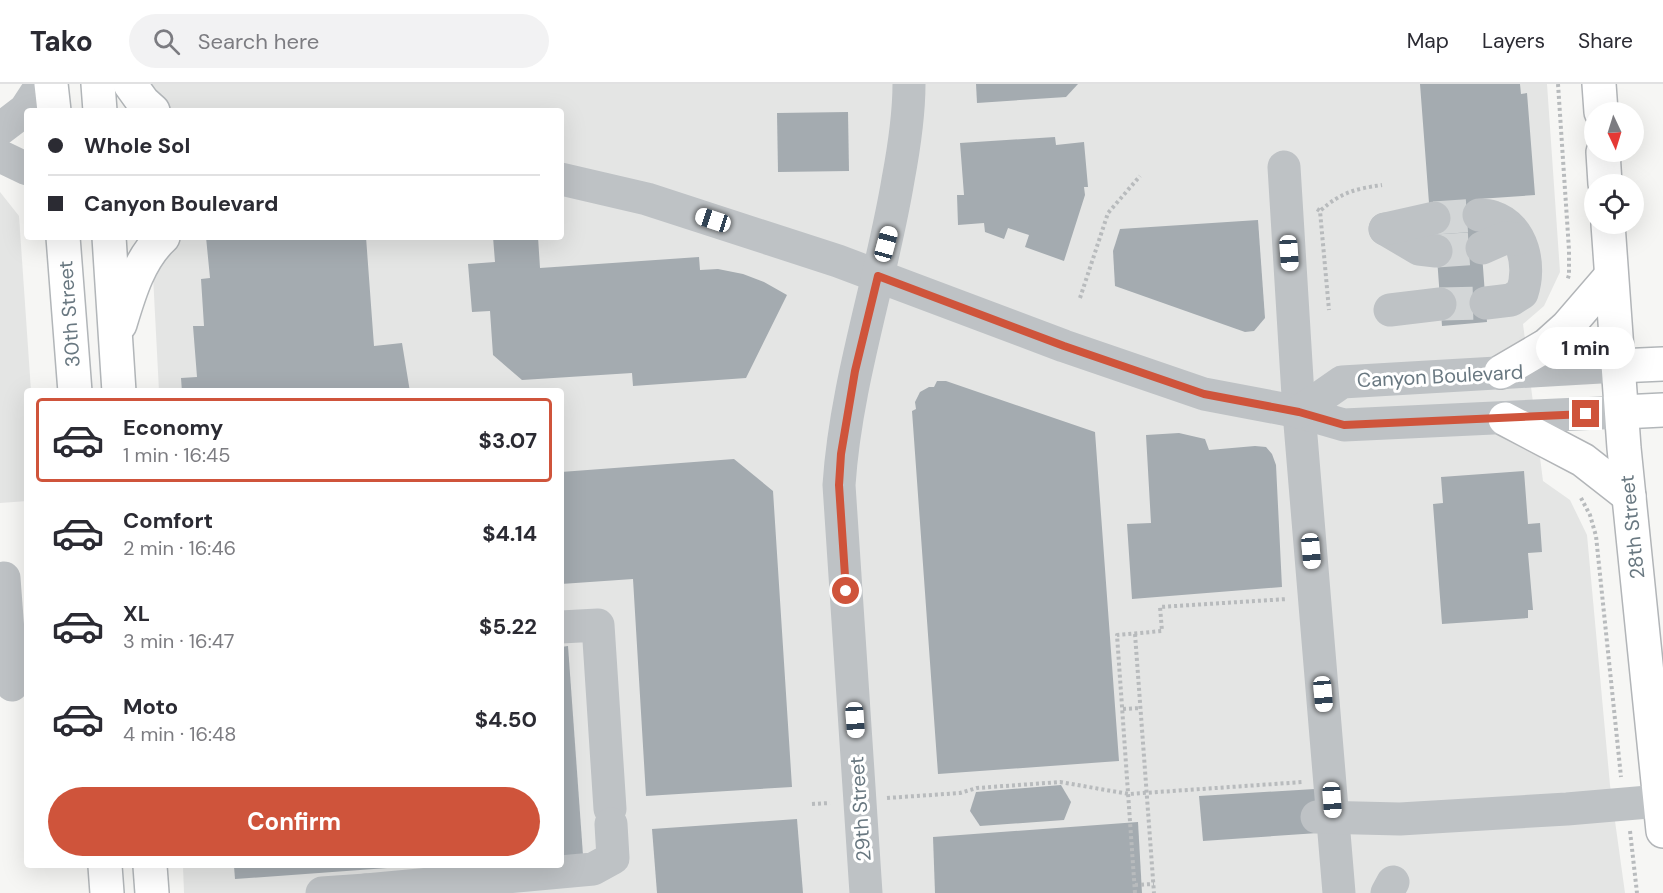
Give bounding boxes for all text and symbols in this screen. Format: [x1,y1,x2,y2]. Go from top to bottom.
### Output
search box [129,14,549,68]
text: Tako [30,23,93,60]
icon: search [150,25,183,58]
text: Search here [198,27,319,56]
text: Map [1407,27,1449,55]
text: Layers [1482,27,1545,55]
text: Share [1578,27,1633,55]
north arrow [1584,102,1644,162]
map controls [1584,102,1644,234]
text: Whole Sol [84,131,190,160]
button: locate [1584,174,1644,234]
text: Canyon Boulevard [84,189,278,218]
car [693,206,733,234]
car [873,224,899,264]
car [1279,234,1299,272]
street label: 30th Street [52,260,86,368]
callout: 1 min [1536,327,1636,369]
text: 1 min [1561,335,1610,361]
street label: Canyon Boulevard [1356,359,1524,393]
route end [1572,400,1599,427]
icon: car [51,413,105,467]
text: Economy [123,413,223,442]
text: $3.07 [479,426,537,455]
text: 1 min · 16:45 [123,442,230,468]
street label: 28th Street [1614,473,1650,580]
icon: car [51,506,105,560]
text: Comfort [123,506,213,535]
text: $4.14 [482,519,537,548]
car [1300,532,1322,570]
text: 2 min · 16:46 [123,535,236,561]
route start [832,577,859,604]
icon: car [51,599,105,653]
text: XL [123,599,150,628]
text: $5.22 [479,612,537,641]
text: 3 min · 16:47 [123,628,235,654]
car [1312,675,1334,713]
icon: car [51,692,105,746]
text: Moto [123,692,178,721]
car [845,701,865,739]
text: $4.50 [475,705,537,734]
text: 4 min · 16:48 [123,721,236,747]
street label: 29th Street [843,755,877,862]
car [1322,781,1342,819]
button: Confirm [48,787,540,856]

